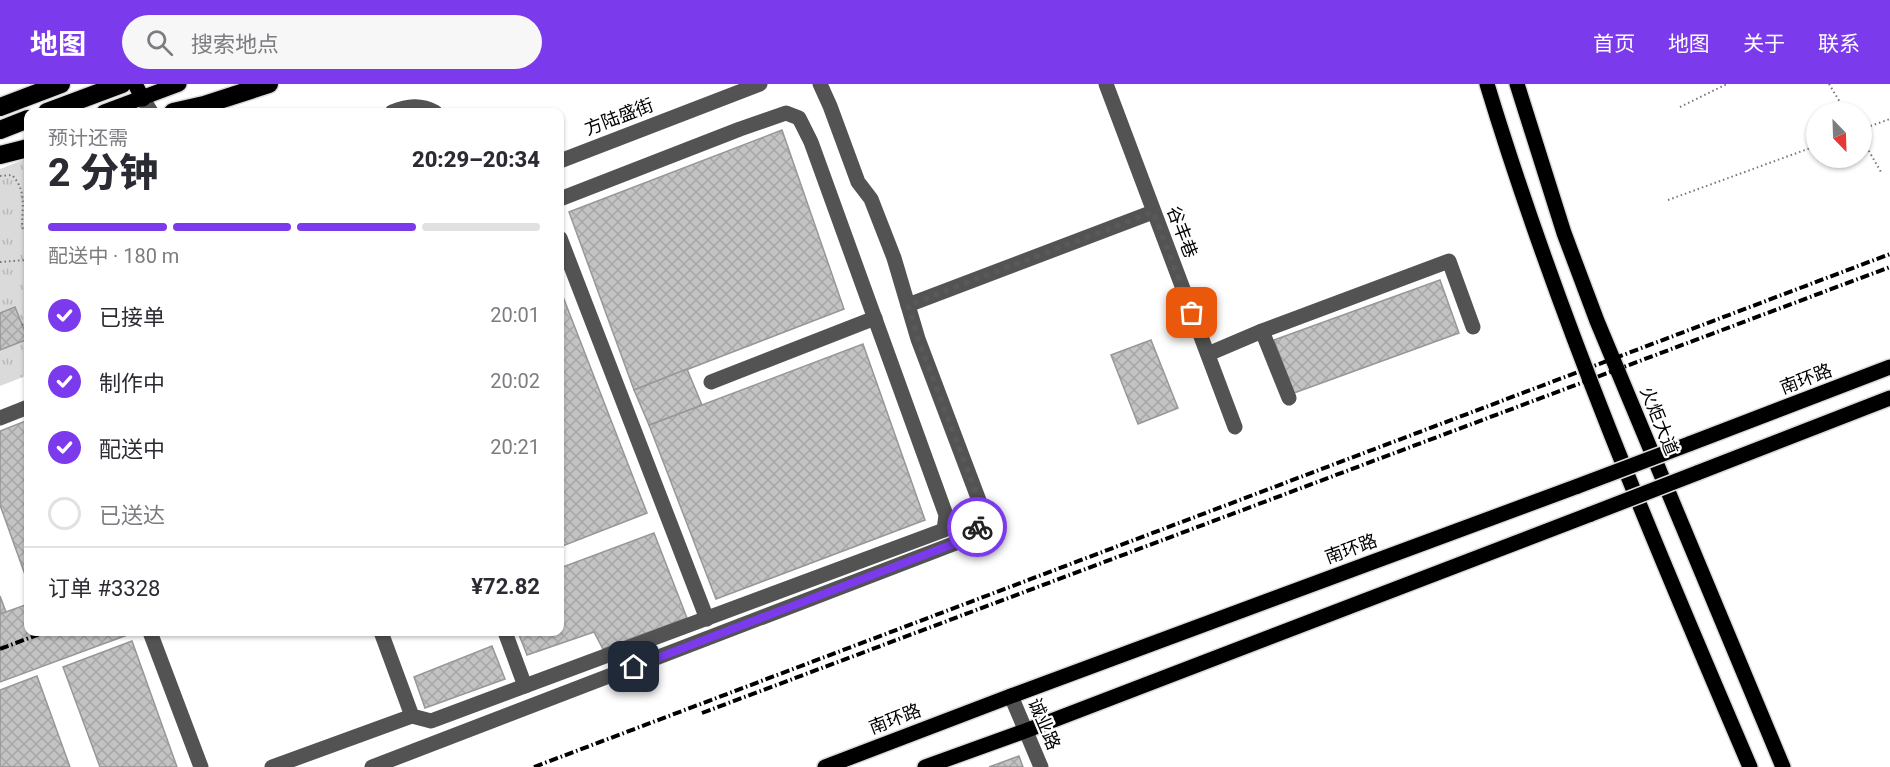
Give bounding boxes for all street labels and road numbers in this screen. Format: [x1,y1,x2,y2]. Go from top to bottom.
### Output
street label: 方陆盛街 [581,94,656,139]
street label: 谷丰巷 [1163,203,1202,261]
street label: 南环路 [1777,359,1835,398]
street label: 火炬大道 [1636,384,1683,458]
street label: 南环路 [1322,529,1380,568]
street label: 诚业路 [1024,695,1065,753]
street label: 南环路 [866,699,924,738]

